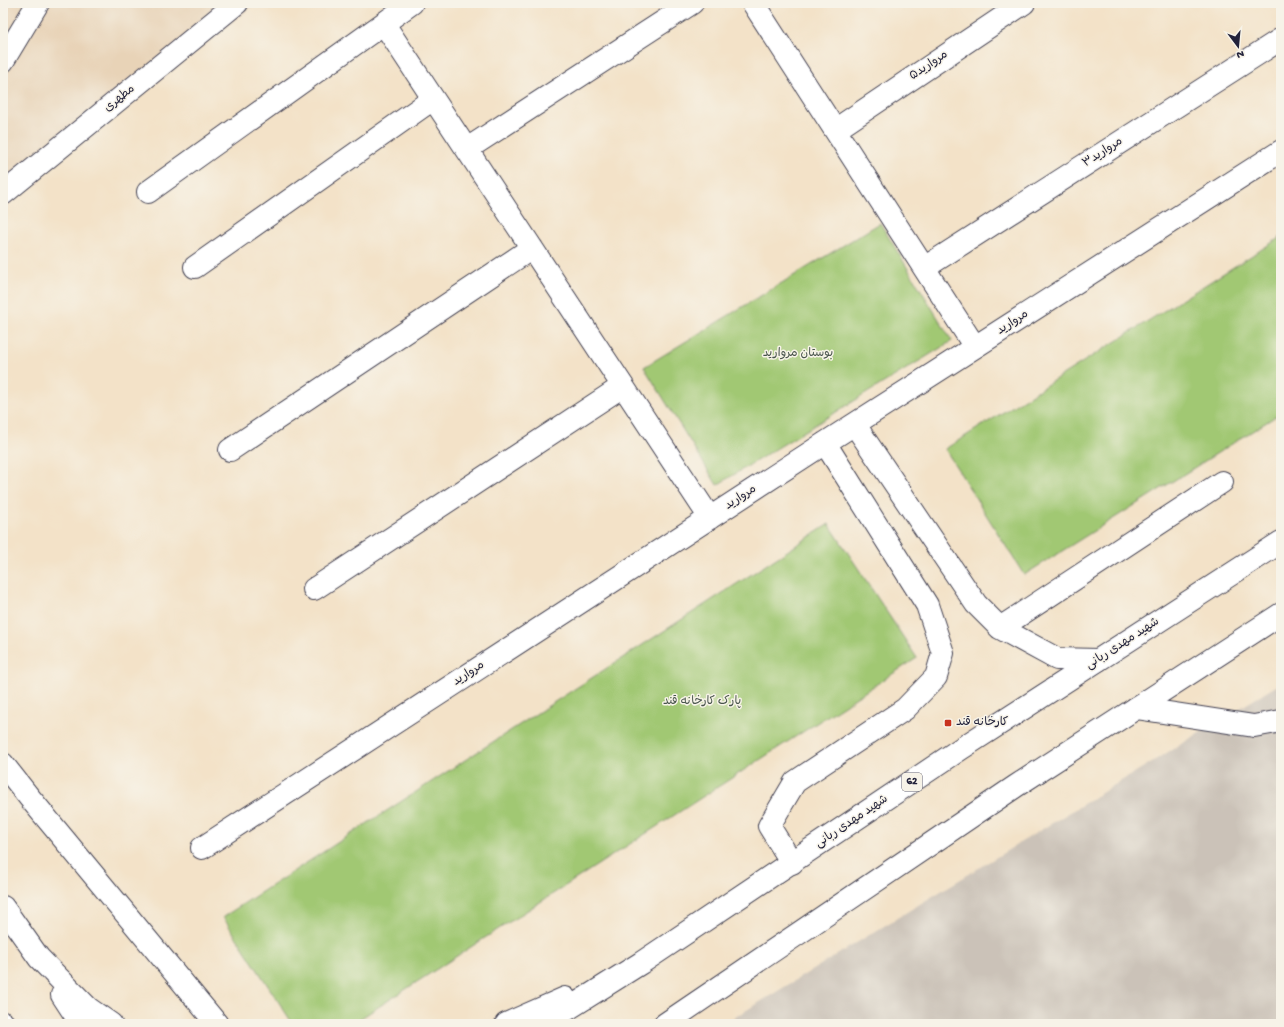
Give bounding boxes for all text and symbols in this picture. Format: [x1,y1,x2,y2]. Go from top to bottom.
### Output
north arrow [1218,26,1258,66]
text: N [1235,47,1245,60]
street label: مروارید۵ [907,48,951,84]
street label: مطهری [102,82,138,116]
street label: مروارید۳ [1080,135,1126,171]
street label: مروارید [995,308,1031,338]
park label: بوستان مروارید [763,347,833,361]
street label: مروارید [723,483,759,513]
street label: شهید مهدی ربانی [1084,615,1162,673]
street label: مروارید [451,659,487,689]
park label: پارک کارخانه قند [663,694,741,709]
place label: کارخانه قند [956,715,1008,730]
marker: کارخانه قند [943,718,953,728]
road number: 62 [902,773,922,791]
street label: شهید مهدی ربانی [813,792,891,852]

